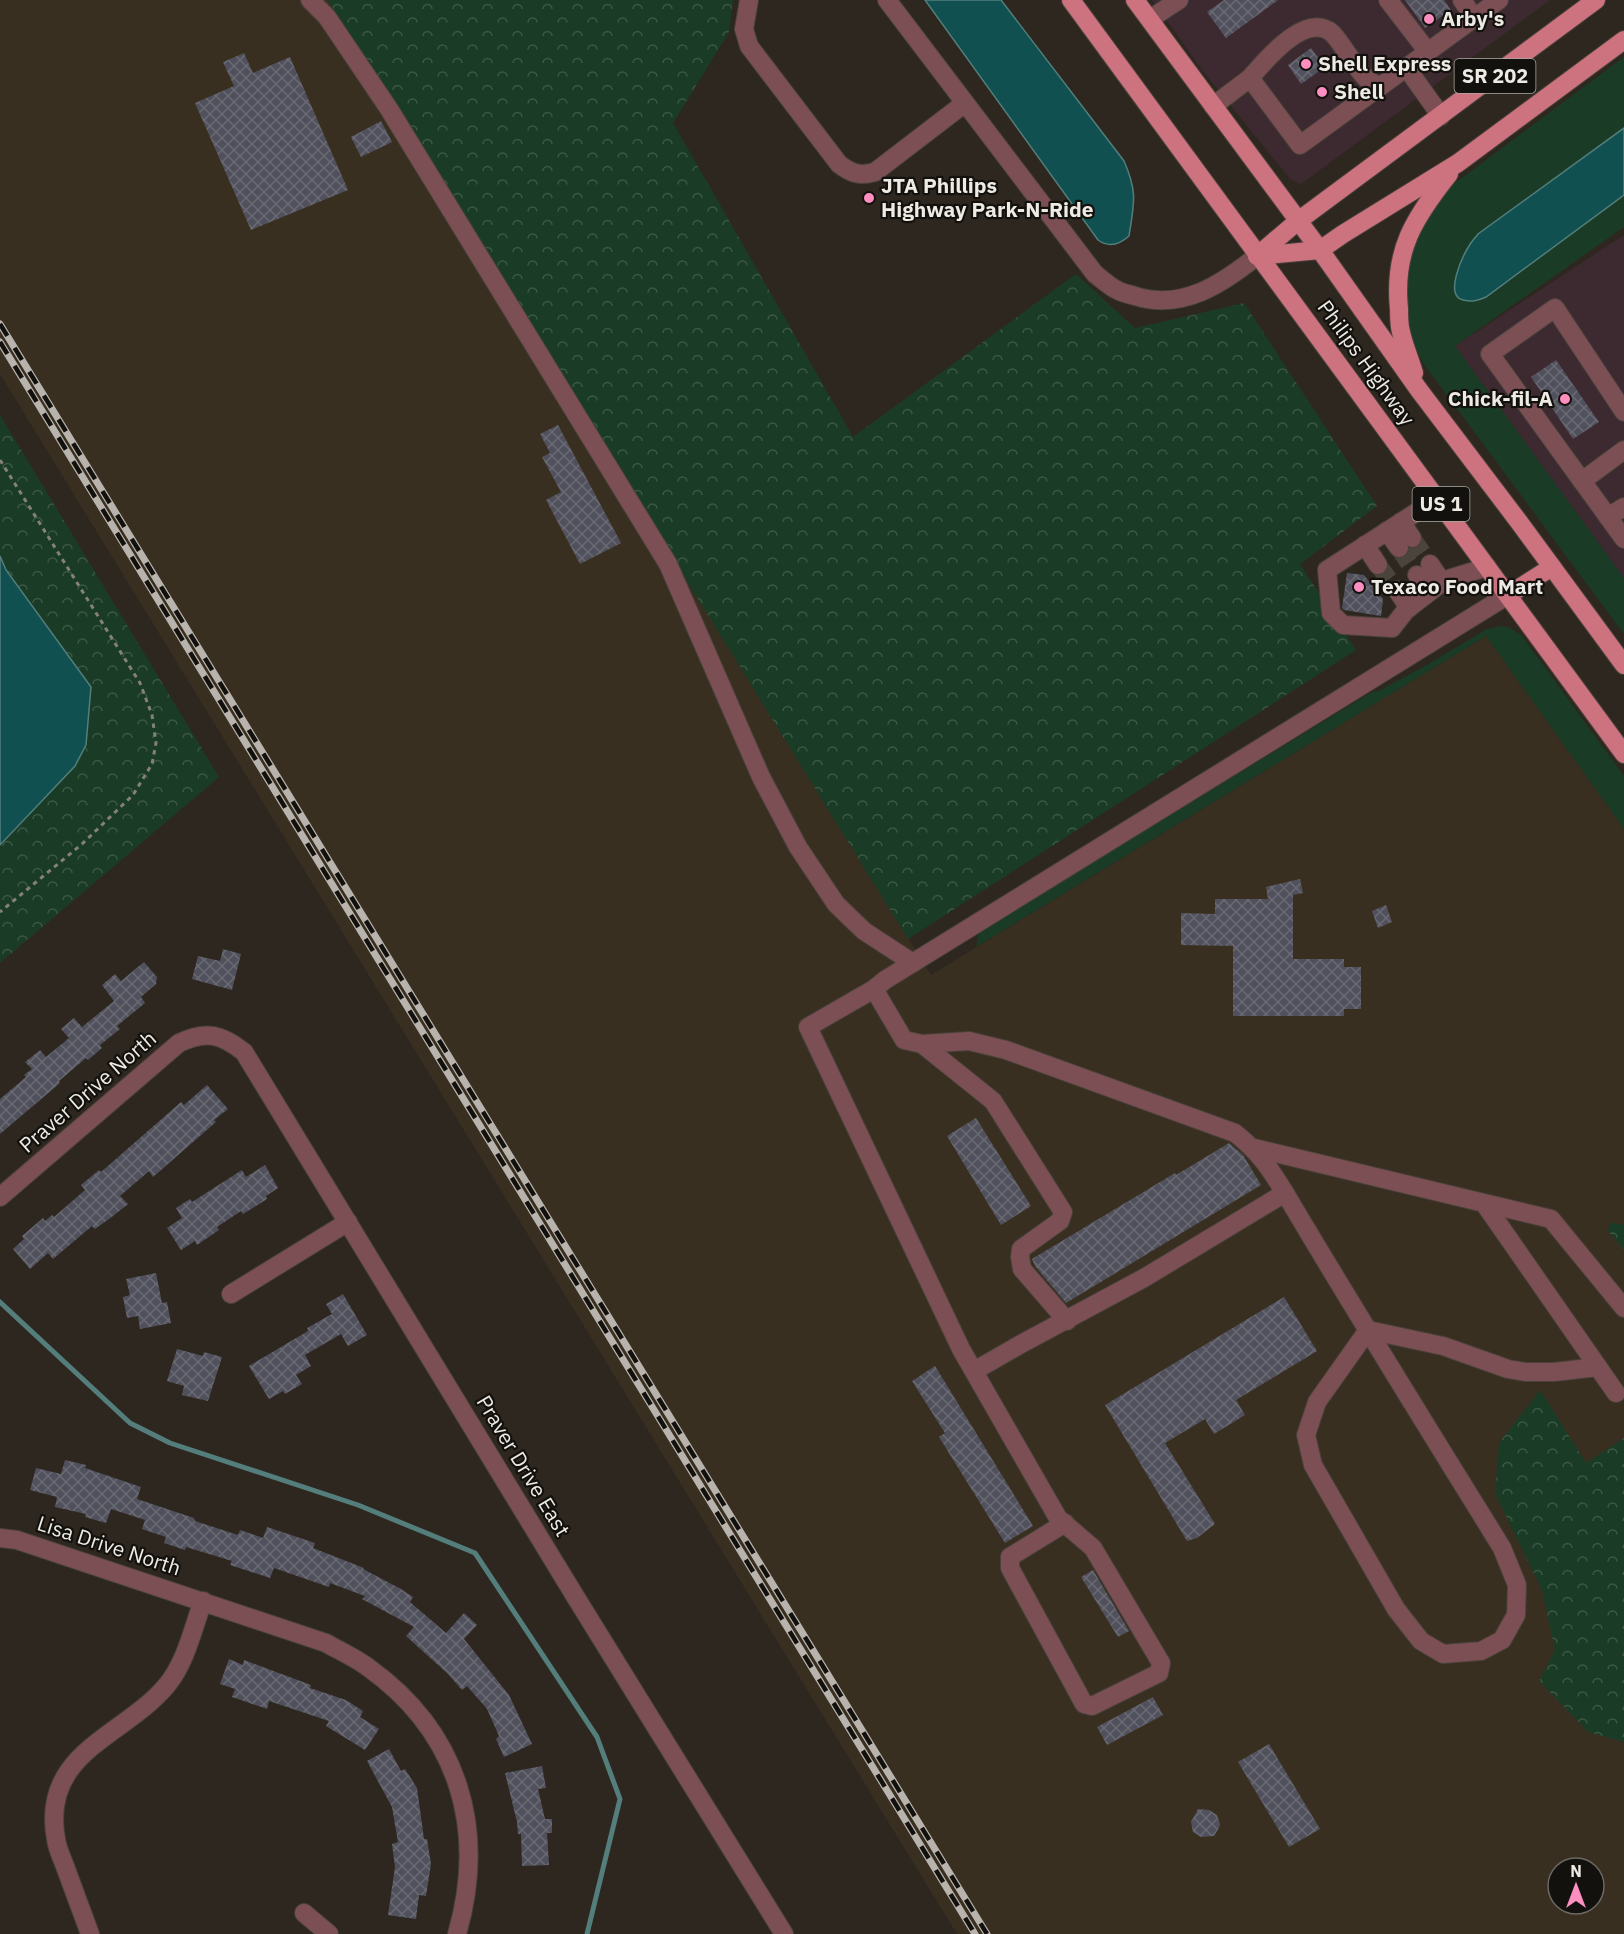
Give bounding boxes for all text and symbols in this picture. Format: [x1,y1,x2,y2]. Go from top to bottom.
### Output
place label: Arby's [1441,4,1504,32]
marker: Arby's [1422,12,1436,26]
place label: Shell Express [1318,49,1451,77]
marker: Shell Express [1299,57,1313,71]
road number: SR 202 [1454,59,1536,93]
place label: Shell [1334,77,1384,105]
marker: Shell [1315,85,1329,99]
place label: JTA Phillips Highway Park-N-Ride [881,171,1094,223]
marker: JTA Phillips Highway Park-N-Ride [862,191,876,205]
street label: Philips Highway [1312,294,1422,431]
place label: Chick-fil-A [1448,384,1553,412]
marker: Chick-fil-A [1558,392,1572,406]
road number: US 1 [1412,487,1470,521]
place label: Texaco Food Mart [1371,572,1543,600]
marker: Texaco Food Mart [1352,580,1366,594]
street label: Praver Drive North [13,1024,162,1159]
street label: Praver Drive East [471,1390,577,1541]
street label: Lisa Drive North [34,1509,185,1581]
north arrow [1546,1856,1606,1916]
text: N [1570,1861,1582,1881]

